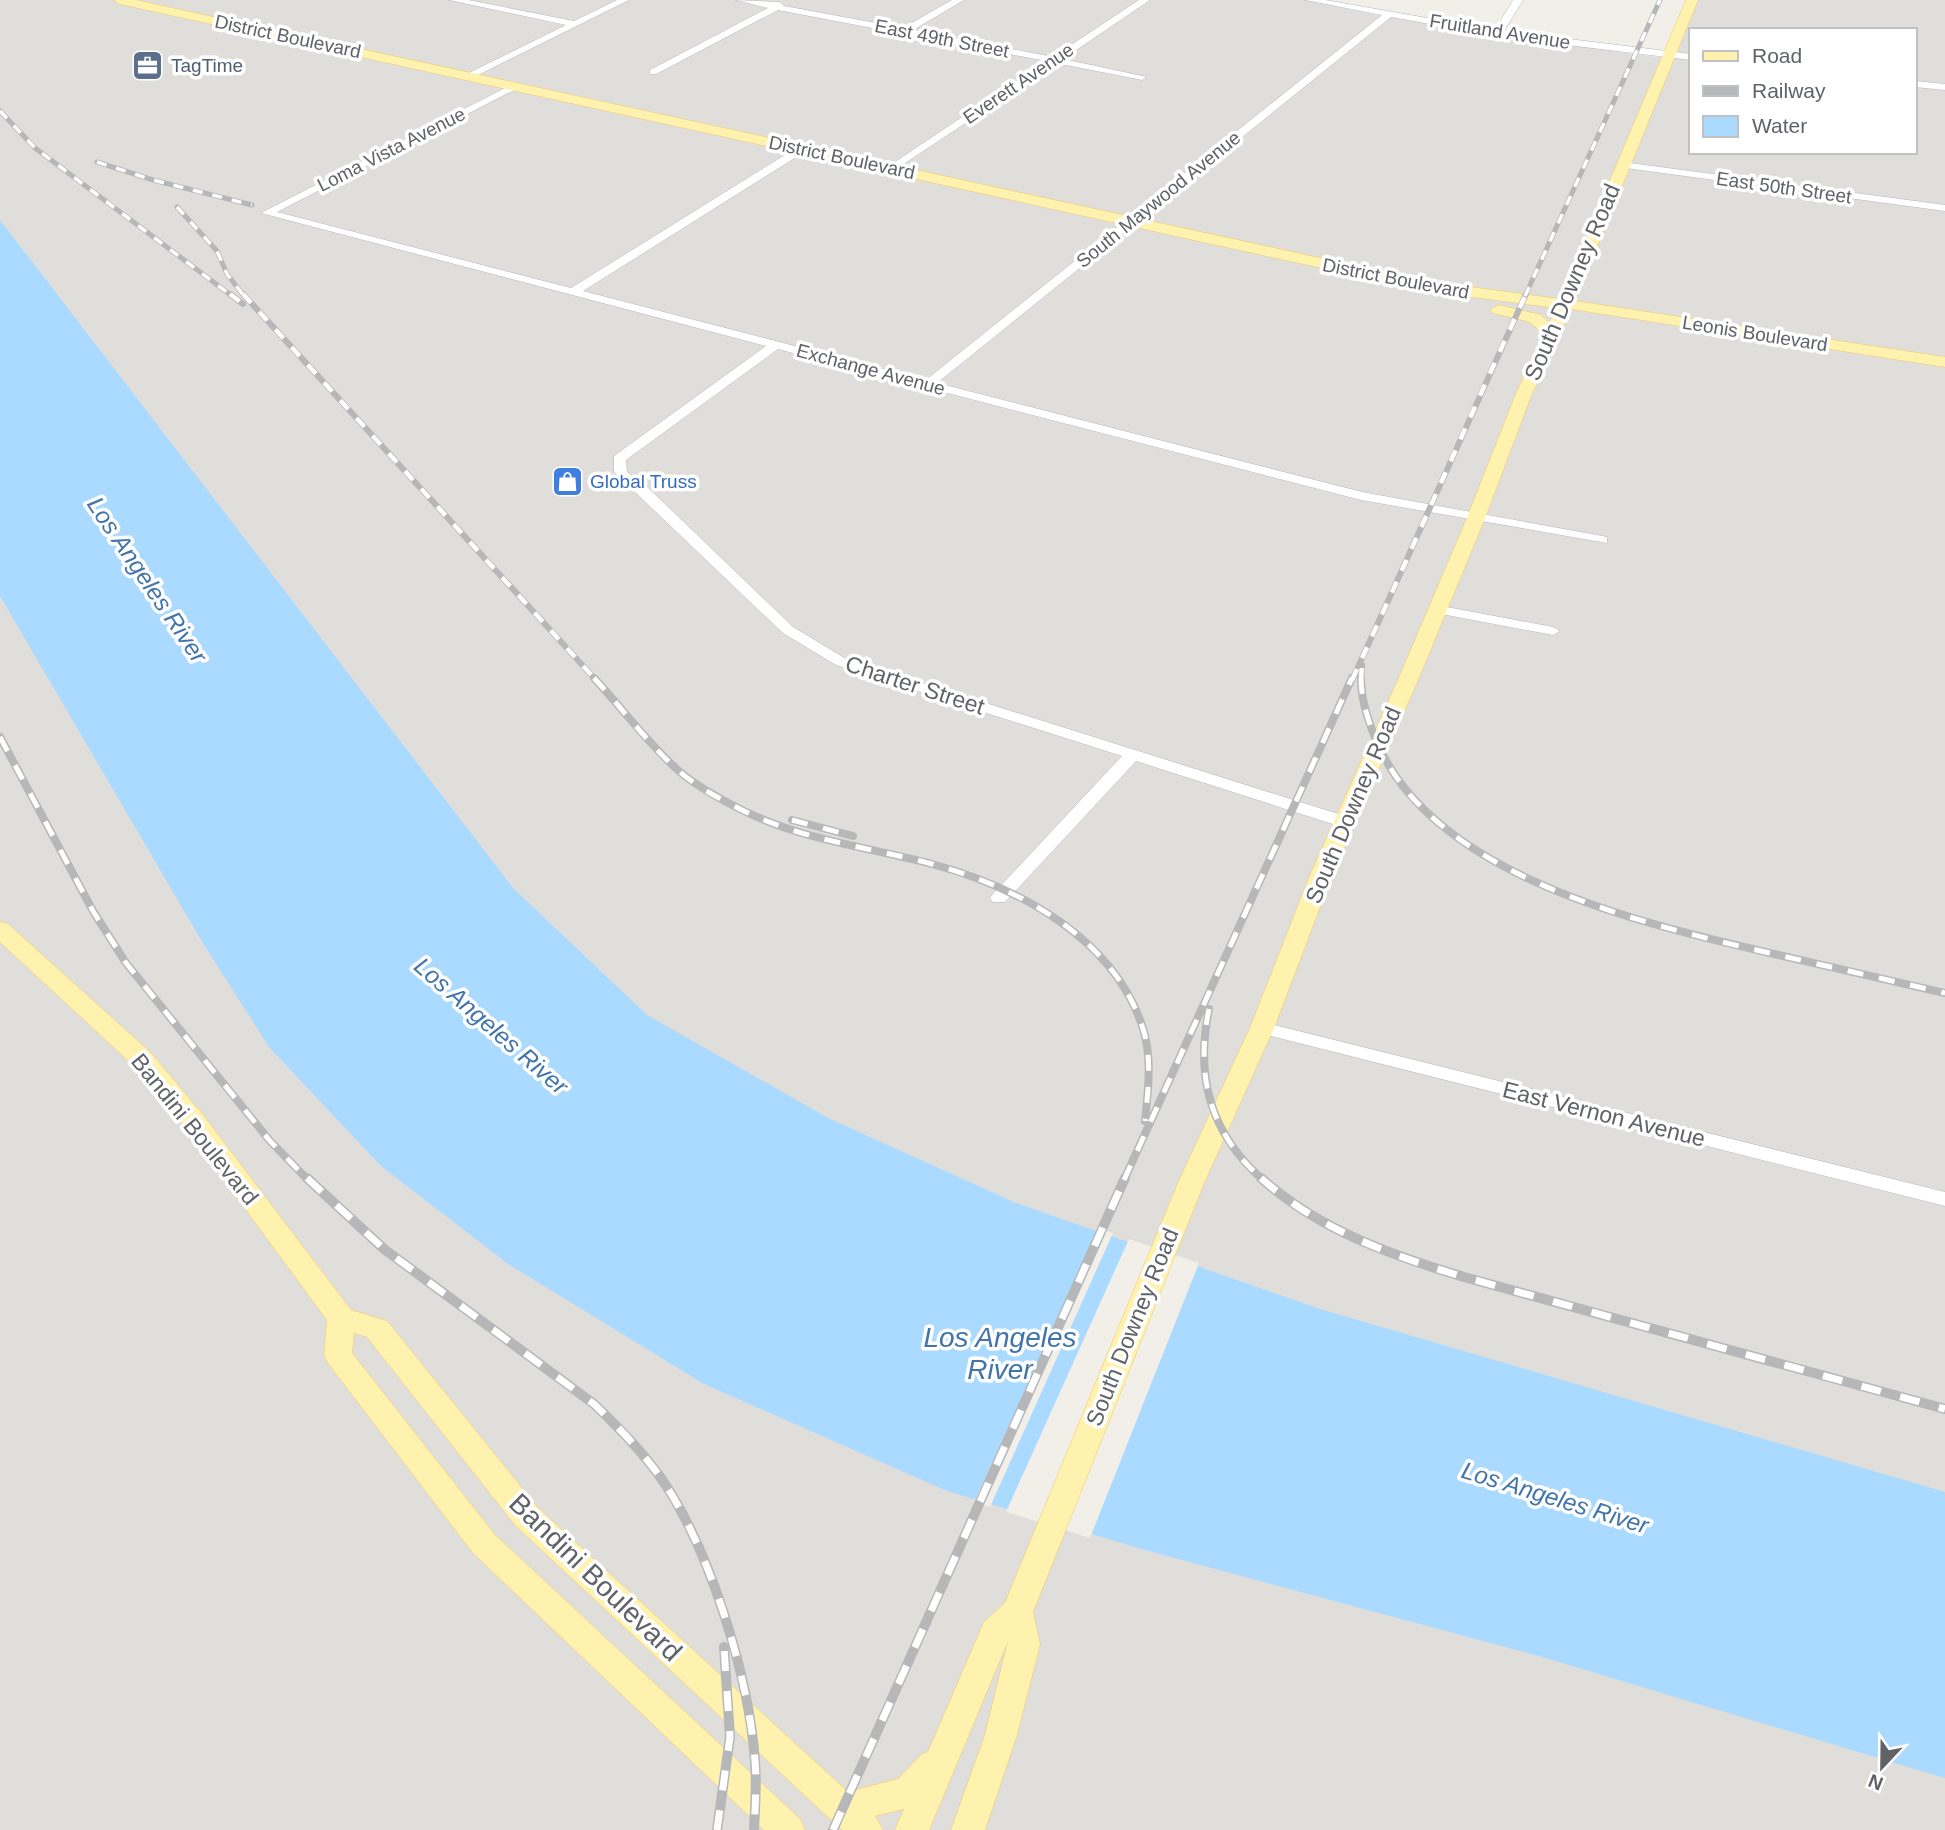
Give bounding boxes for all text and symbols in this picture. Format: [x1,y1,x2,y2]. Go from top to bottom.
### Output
street label: Fruitland Avenue [1428,10,1572,53]
street label: District Boulevard [213,11,363,62]
street label: East 49th Street [873,15,1011,62]
legend [1689,28,1917,154]
street label: Everett Avenue [959,39,1077,128]
text: Road [1752,44,1802,67]
office icon: TagTime [131,48,165,82]
place label: TagTime [171,55,243,76]
text: Railway [1752,79,1826,102]
street label: Loma Vista Avenue [314,103,469,196]
text: Water [1752,114,1807,137]
street label: South Maywood Avenue [1072,127,1244,272]
street label: District Boulevard [767,132,917,183]
street label: East 50th Street [1715,168,1854,207]
street label: South Downey Road [1519,180,1625,384]
street label: District Boulevard [1321,254,1471,303]
street label: Leonis Boulevard [1681,312,1829,355]
street label: Exchange Avenue [794,340,947,399]
shop icon: Global Truss [550,464,584,498]
place label: Global Truss [590,471,697,492]
water label: Los Angeles River [82,492,213,668]
street label: Charter Street [842,650,988,720]
street label: South Downey Road [1300,703,1406,907]
water label: Los Angeles River [409,952,574,1100]
street label: Bandini Boulevard [126,1048,264,1210]
street label: East Vernon Avenue [1500,1076,1708,1152]
street label: South Downey Road [1080,1224,1184,1430]
water label: Los Angeles River [923,1322,1077,1385]
water label: Los Angeles River [1458,1456,1653,1539]
street label: Bandini Boulevard [503,1487,688,1667]
north arrow [1847,1732,1917,1802]
text: N [1866,1770,1886,1795]

